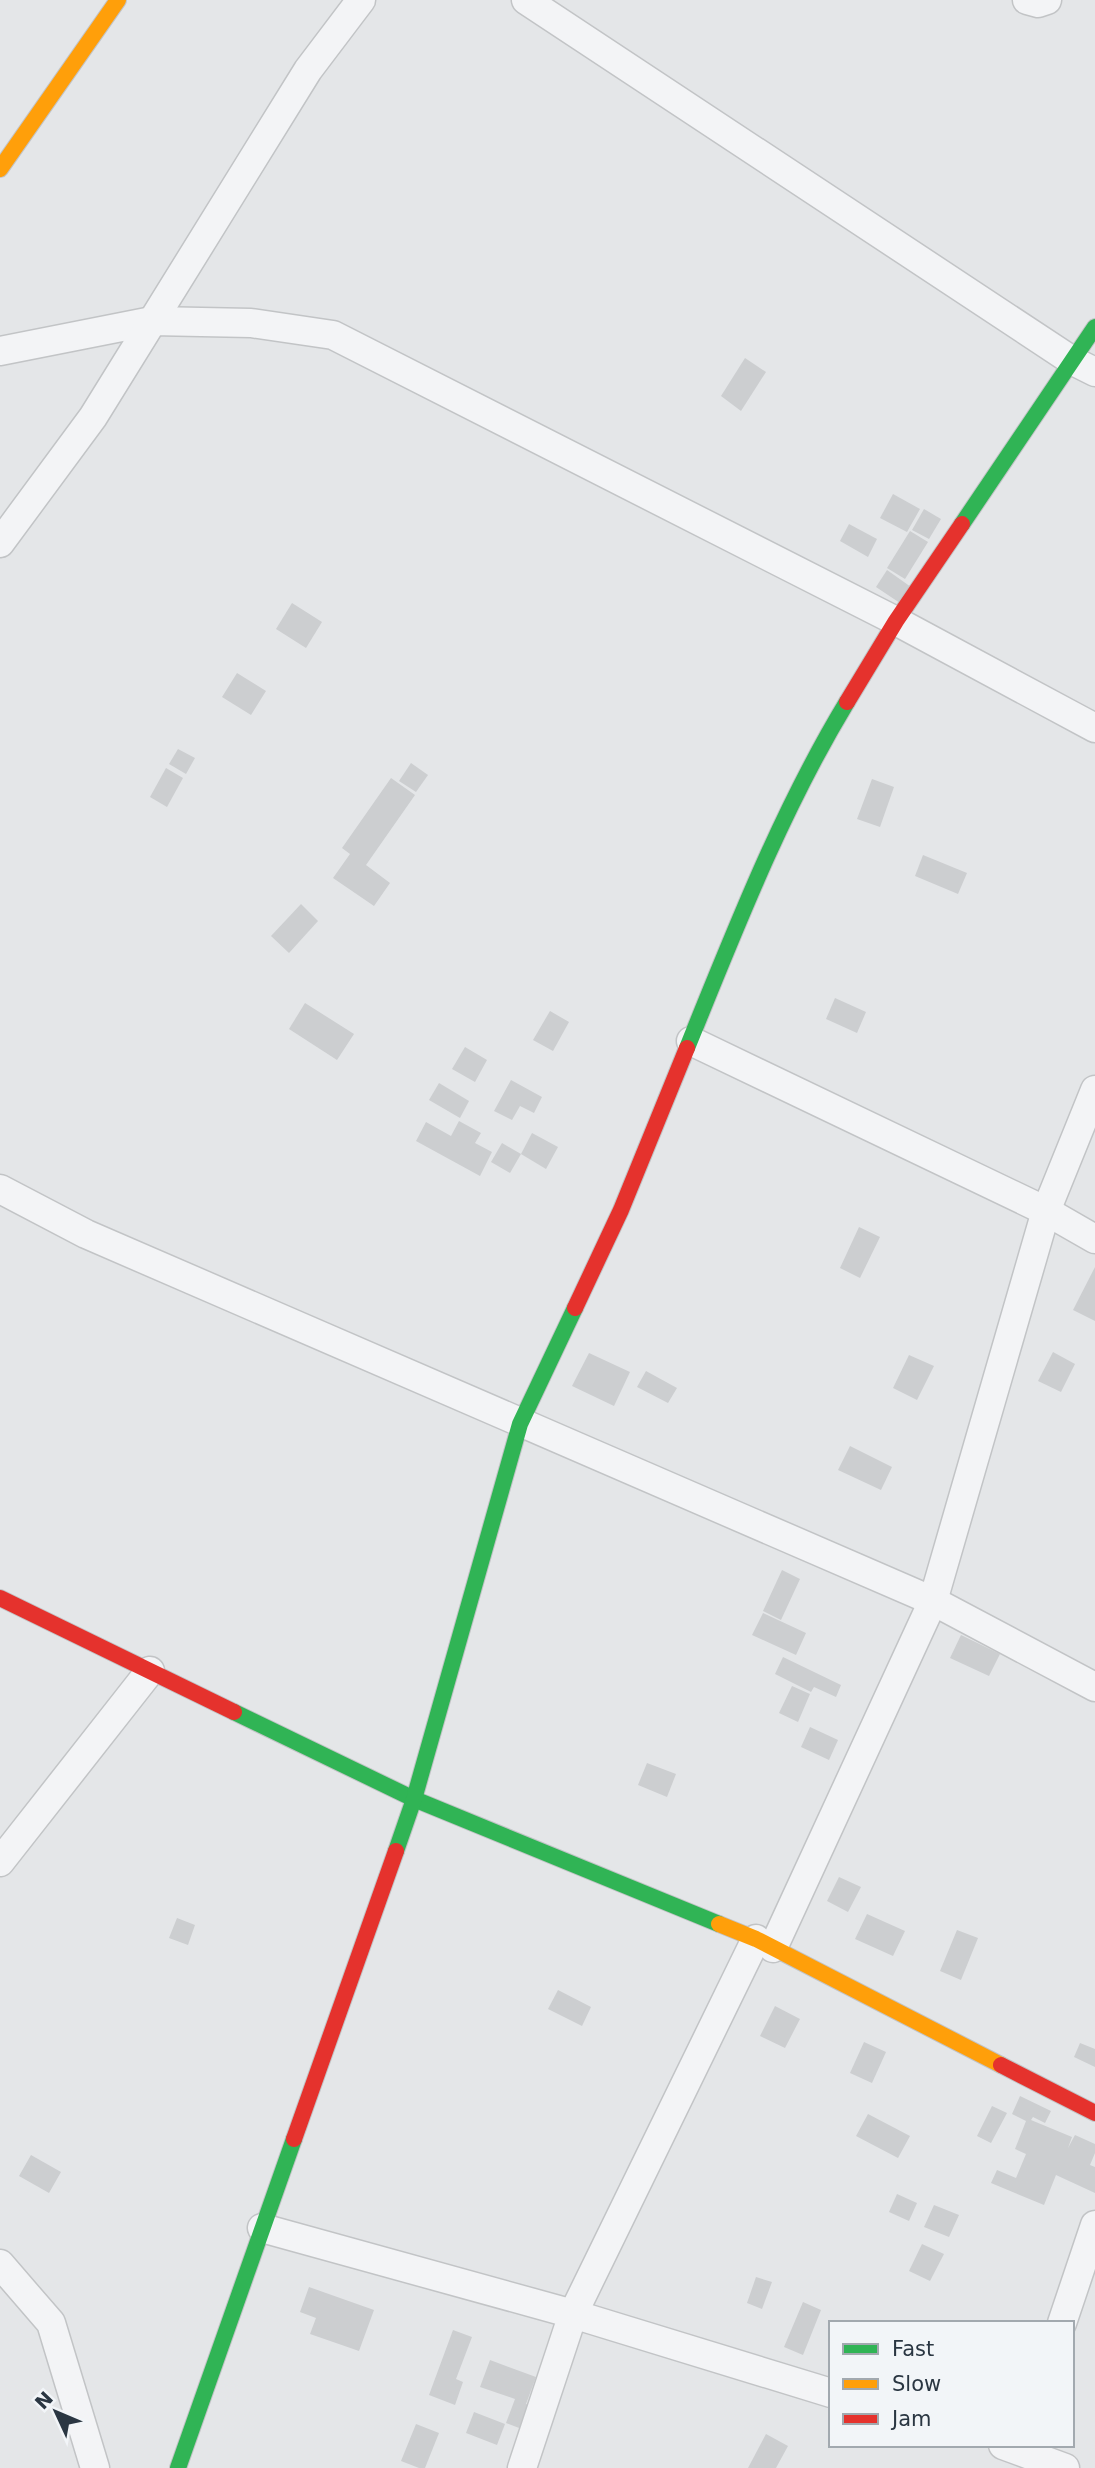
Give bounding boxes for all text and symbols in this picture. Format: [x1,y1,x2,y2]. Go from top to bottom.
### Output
legend [829,2321,1074,2447]
text: Fast [892,2337,934,2361]
text: Slow [892,2372,941,2396]
north arrow [21,2377,91,2447]
text: N [30,2387,57,2414]
text: Jam [890,2407,932,2431]

